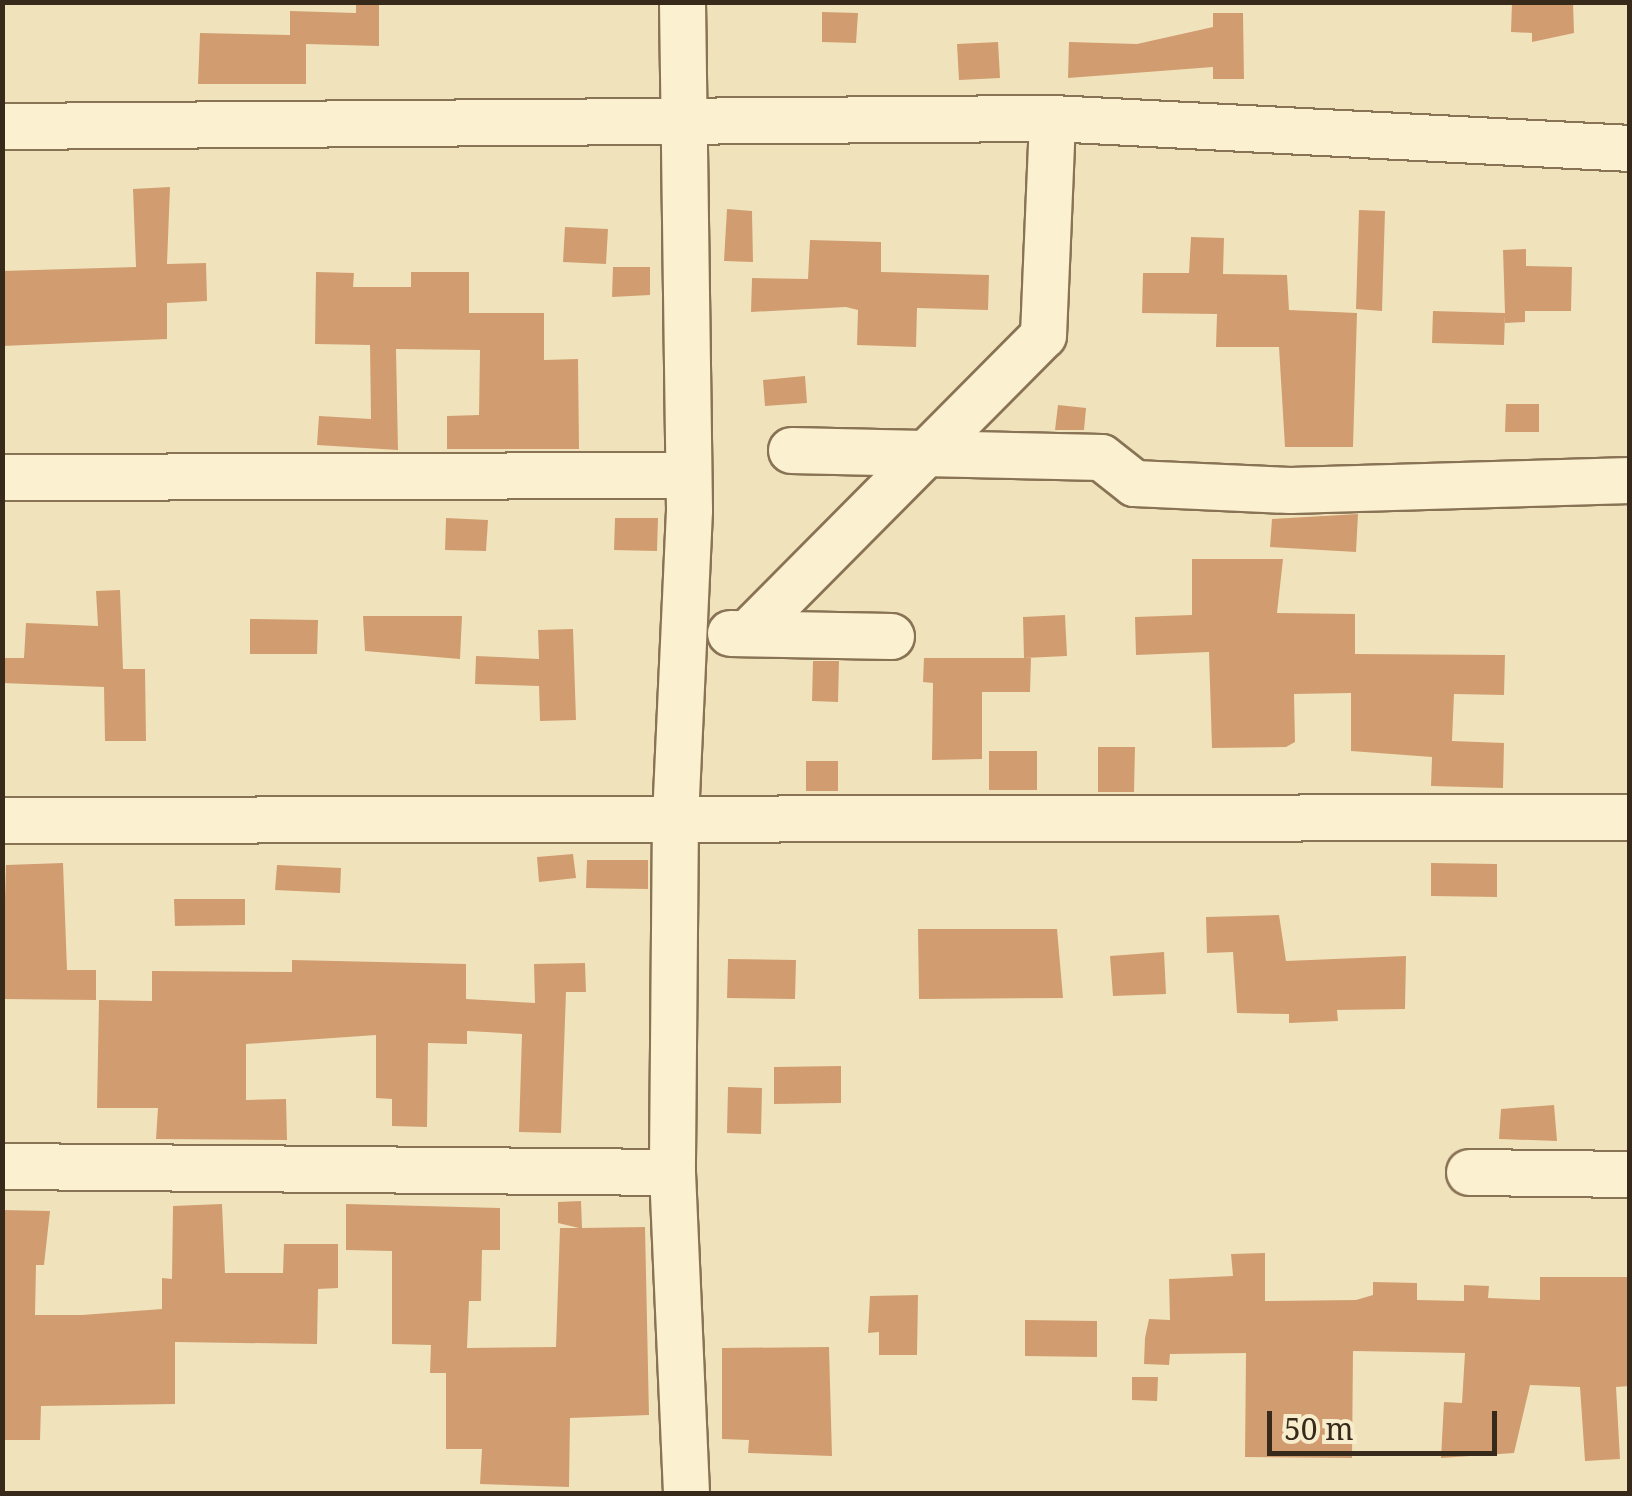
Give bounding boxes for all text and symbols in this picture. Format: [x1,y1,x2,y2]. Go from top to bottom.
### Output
scale bar [1272,1391,1502,1453]
text: 50 m [1284,1408,1354,1449]

